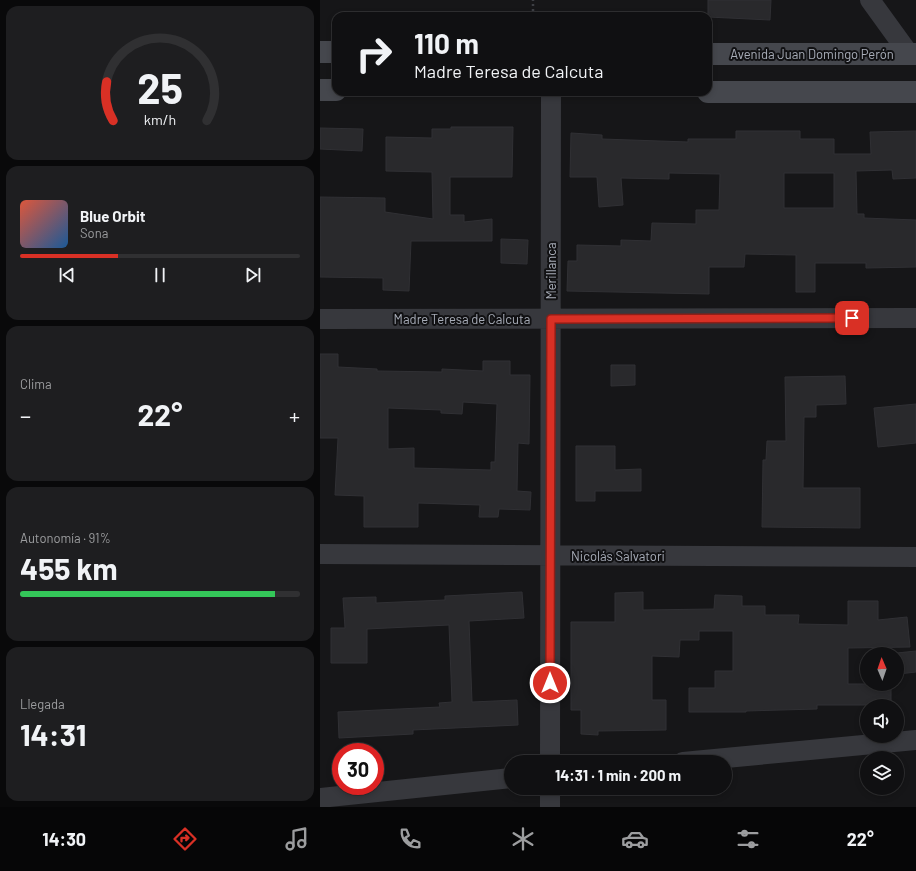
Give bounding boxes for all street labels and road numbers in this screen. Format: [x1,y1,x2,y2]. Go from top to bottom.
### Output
street label: Avenida Juan Domingo Perón [730,46,894,62]
street label: Merillanca [543,242,559,300]
street label: Madre Teresa de Calcuta [394,311,530,327]
street label: Nicolás Salvatori [571,548,665,564]

